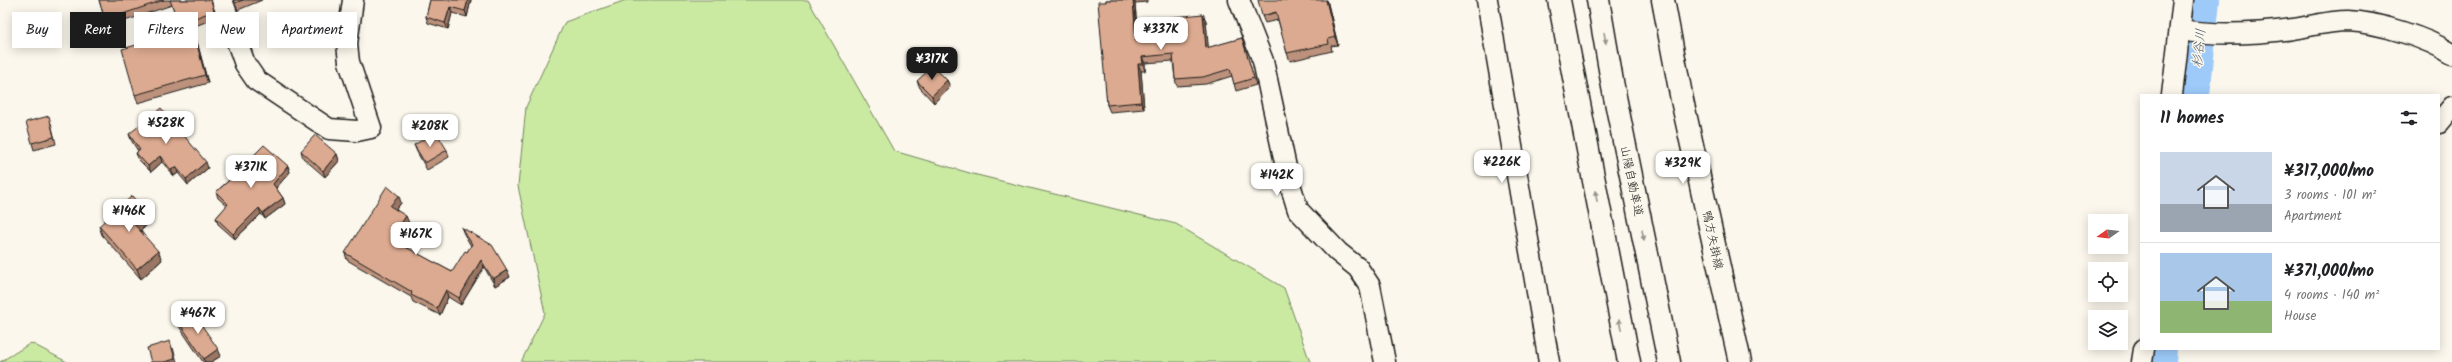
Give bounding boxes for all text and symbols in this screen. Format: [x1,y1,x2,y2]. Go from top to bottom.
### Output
chip: Buy [12,12,62,48]
chip: Rent [70,12,126,48]
chip: Filters [134,12,198,48]
chip: New [206,12,259,48]
chip: Apartment [267,12,357,48]
pin: ¥337K [1133,17,1189,51]
text: ¥337K [1143,19,1179,40]
water label: 杉谷川 [2187,28,2212,69]
one-way arrow [1602,32,1608,45]
pin: ¥317K [904,47,960,81]
text: ¥317K [916,49,949,70]
text: 11 homes [2160,105,2224,132]
icon: filters [2398,107,2420,129]
pin: ¥528K [138,111,194,145]
text: ¥528K [147,113,185,134]
pin: ¥208K [402,114,458,148]
text: ¥208K [411,116,449,137]
street label: 山陽自動車道 [1615,144,1648,218]
pin: ¥226K [1474,150,1530,184]
pin: ¥329K [1655,151,1711,185]
text: ¥226K [1483,152,1521,173]
text: ¥329K [1664,153,1702,174]
pin: ¥371K [223,155,279,189]
text: ¥371K [235,157,268,178]
text: ¥317,000/mo [2284,158,2374,185]
pin: ¥142K [1249,163,1305,197]
text: ¥142K [1260,165,1294,186]
icon: home [2192,168,2240,216]
text: 3 rooms · 101 m² [2284,185,2376,206]
one-way arrow [1593,190,1599,202]
pin: ¥146K [101,199,157,233]
text: ¥146K [112,201,146,222]
text: Apartment [2284,206,2342,227]
street label: 鴨方矢掛線 [1697,209,1728,271]
north arrow [2088,214,2128,254]
map controls [2088,214,2128,350]
pin: ¥167K [388,222,444,256]
text: ¥167K [400,224,432,245]
one-way arrow [1641,229,1647,241]
text: ¥371,000/mo [2284,258,2374,285]
button: locate [2088,262,2128,302]
icon: home [2192,269,2240,317]
text: 4 rooms · 140 m² [2284,285,2379,306]
pin: ¥467K [170,301,226,335]
text: ¥467K [180,303,216,324]
text: House [2284,306,2316,327]
button: layers [2088,310,2128,350]
one-way arrow [1617,318,1623,330]

